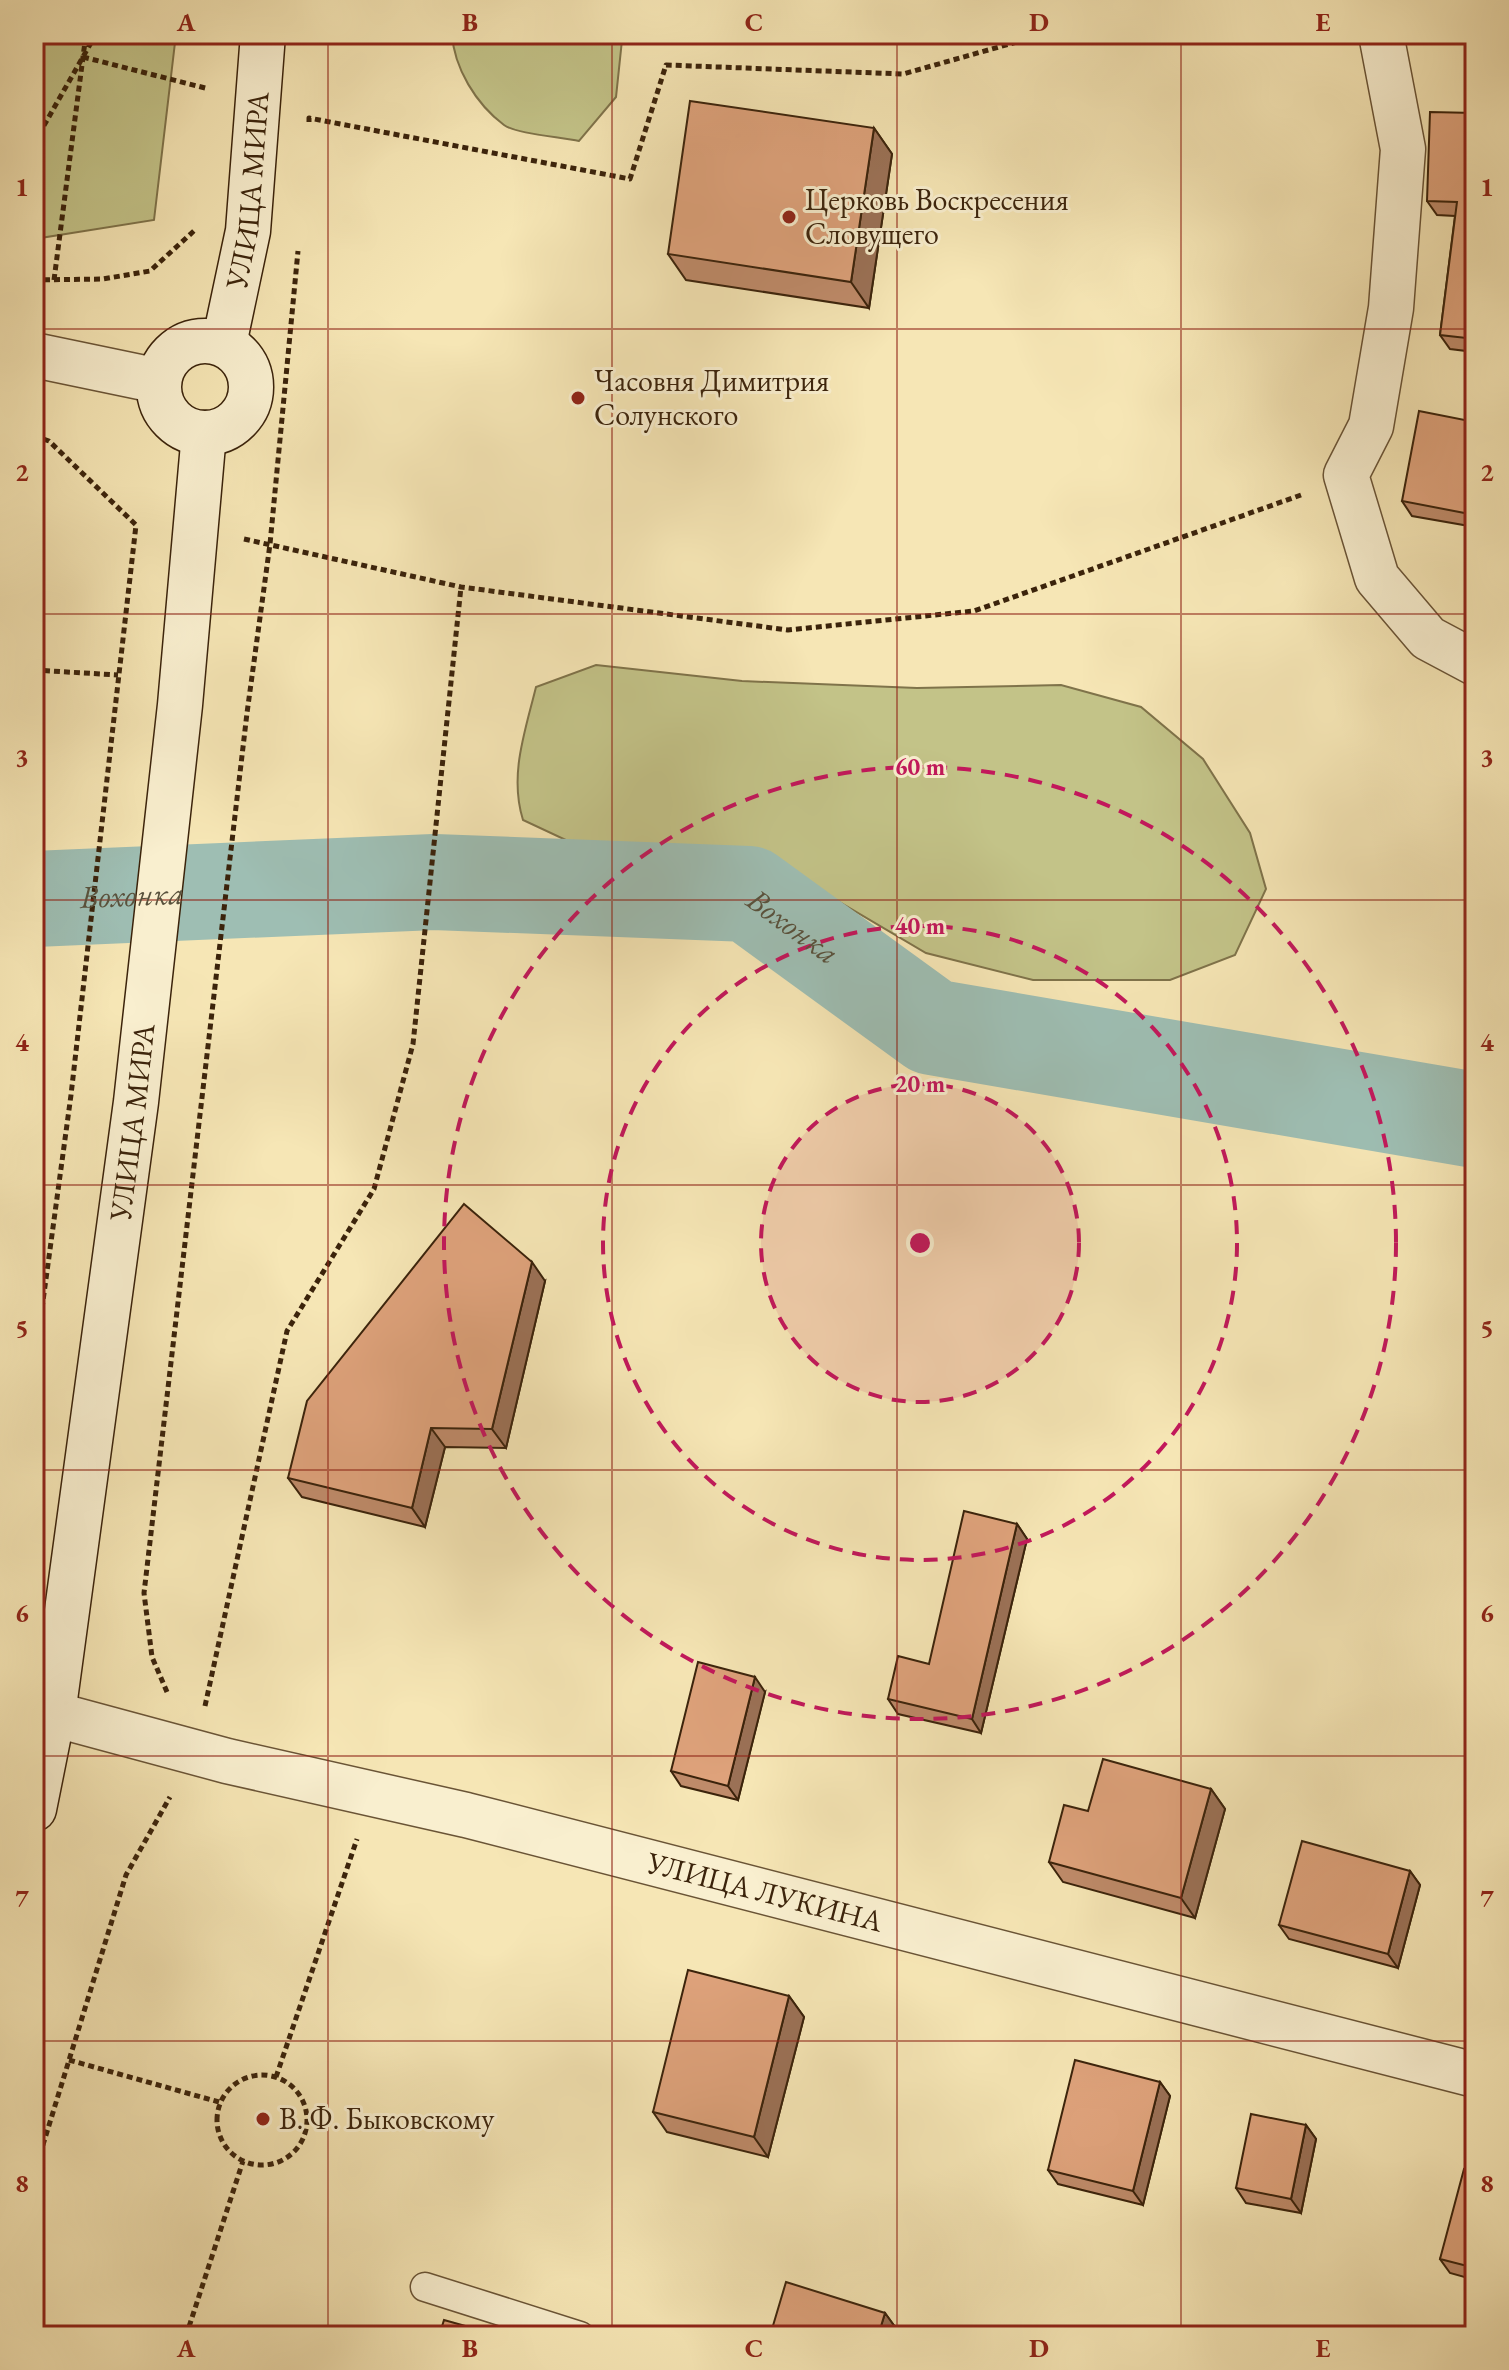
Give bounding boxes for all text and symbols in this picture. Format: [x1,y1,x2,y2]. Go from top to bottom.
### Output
text: A [176,5,196,39]
text: B [462,5,478,39]
text: C [745,5,763,39]
text: D [1029,5,1049,39]
text: E [1316,5,1331,39]
street label: УЛИЦА МИРА [216,90,278,293]
text: 1 [15,170,29,204]
text: 1 [1480,170,1494,204]
place label: Церковь Воскресения Словущего [805,180,1069,253]
marker: Церковь Воскресения Словущего [780,208,798,226]
place label: Часовня Димитрия Солунского [594,361,829,434]
marker: Часовня Димитрия Солунского [569,389,587,407]
text: 2 [15,455,29,489]
text: 2 [1480,455,1494,489]
text: 3 [15,740,29,774]
text: 3 [1480,740,1494,774]
text: 60 m [895,751,945,782]
water label: Вохонка [78,872,185,918]
water label: Вохонка [738,878,847,974]
text: 40 m [895,910,945,941]
street label: УЛИЦА МИРА [100,1021,164,1224]
text: 4 [15,1025,29,1059]
text: 4 [1480,1025,1494,1059]
text: 20 m [895,1068,945,1099]
centre of rings [906,1229,934,1257]
text: 5 [15,1311,29,1345]
text: 5 [1480,1311,1494,1345]
text: 6 [15,1596,29,1630]
text: 6 [1480,1596,1494,1630]
street label: УЛИЦА ЛУКИНА [642,1842,887,1941]
text: 7 [15,1881,29,1915]
text: 7 [1480,1881,1494,1915]
place label: В. Ф. Быковскому [279,2099,495,2138]
marker: В. Ф. Быковскому [254,2110,272,2128]
text: 8 [15,2166,29,2200]
text: 8 [1480,2166,1494,2200]
text: A [176,2331,196,2365]
text: B [462,2331,478,2365]
text: C [745,2331,763,2365]
text: D [1029,2331,1049,2365]
text: E [1316,2331,1331,2365]

